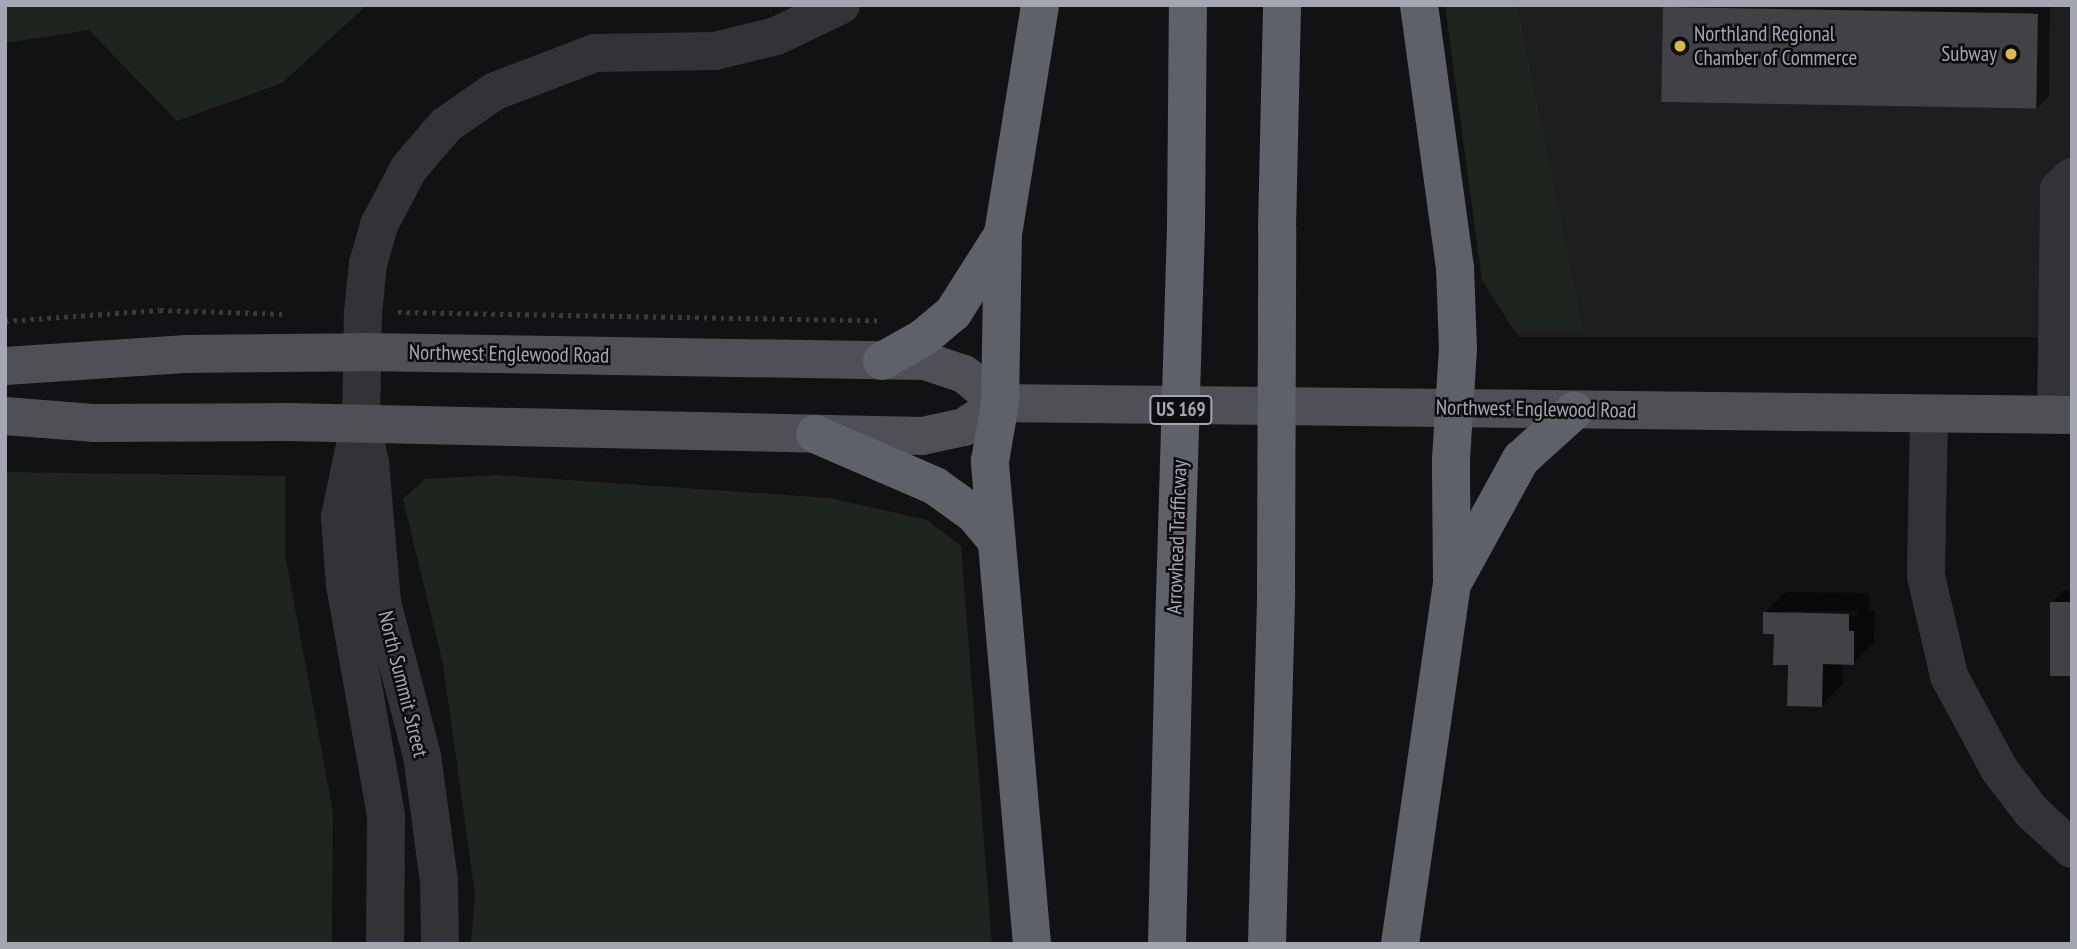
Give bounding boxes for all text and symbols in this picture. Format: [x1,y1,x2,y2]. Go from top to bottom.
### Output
place label: Northland Regional Chamber of Commerce [1694,21,1857,71]
marker: Northland Regional Chamber of Commerce [1672,38,1688,54]
place label: Subway [1941,41,1997,67]
marker: Subway [2003,46,2019,62]
street label: Northwest Englewood Road [409,340,609,368]
road number: US 169 [1148,394,1214,426]
street label: Northwest Englewood Road [1436,395,1636,423]
street label: Arrowhead Trafficway [1162,459,1192,615]
street label: North Summit Street [373,608,433,760]

